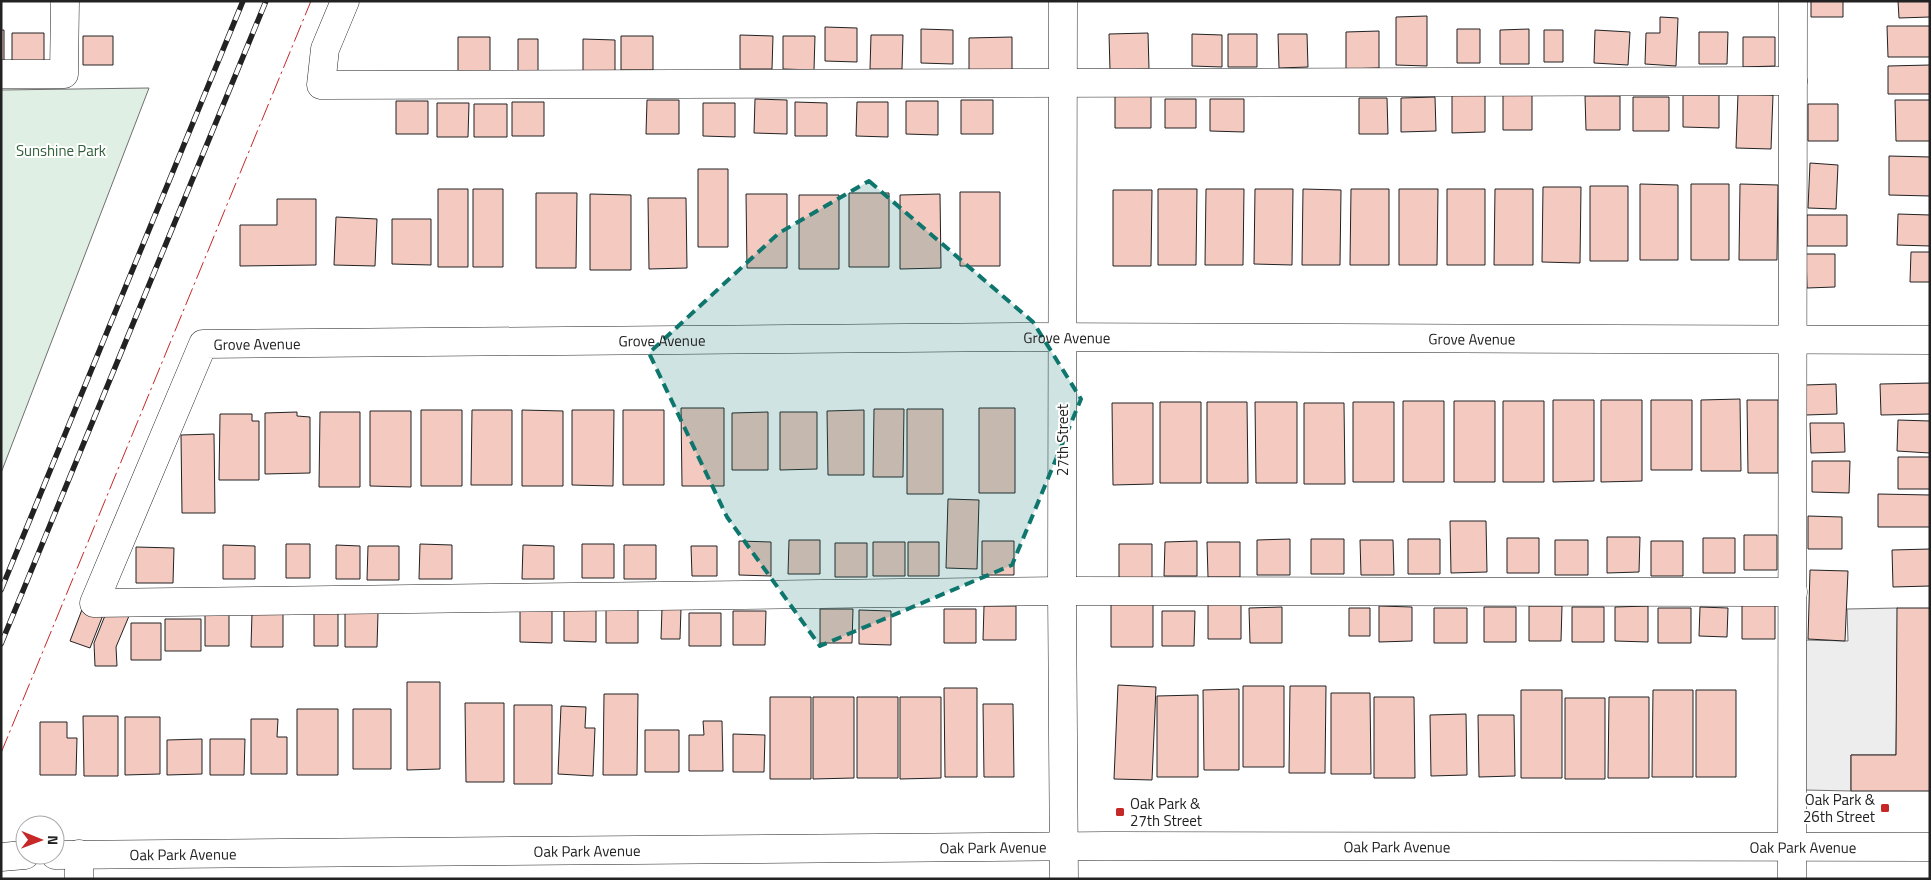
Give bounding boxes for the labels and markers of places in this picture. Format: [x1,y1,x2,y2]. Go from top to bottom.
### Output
place label: Oak Park & 26th Street [1803,788,1876,828]
place label: Oak Park & 27th Street [1130,792,1203,832]
marker: Oak Park & 26th Street [1879,802,1891,814]
marker: Oak Park & 27th Street [1114,806,1126,818]

